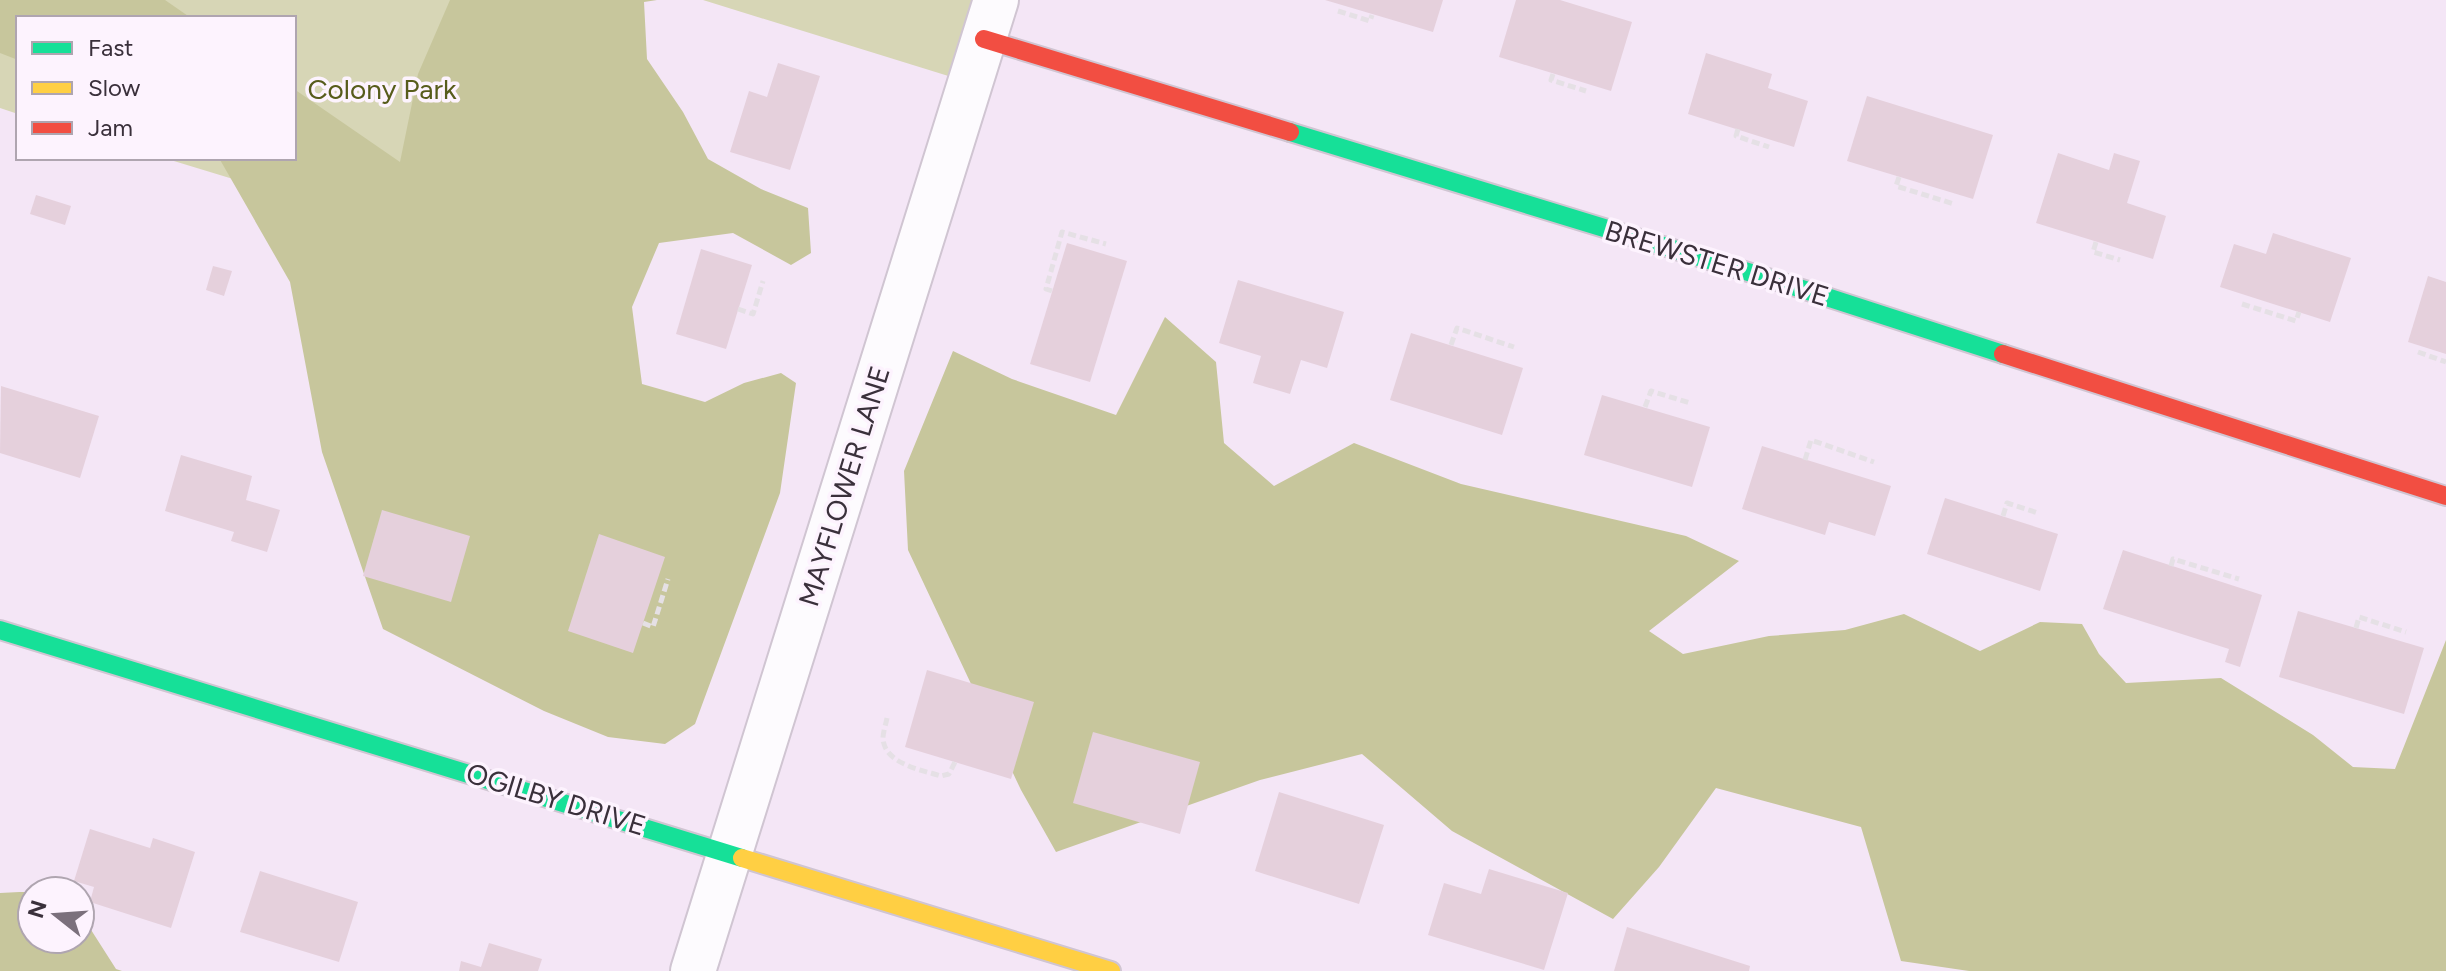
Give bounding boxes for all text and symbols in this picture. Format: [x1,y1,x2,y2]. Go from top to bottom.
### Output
legend [16,16,296,160]
text: Fast [88,33,133,62]
park label: Colony Park [307,72,457,106]
text: Slow [88,73,141,102]
text: Jam [88,113,133,142]
street label: BREWSTER DRIVE [1601,213,1833,313]
street label: MAYFLOWER LANE [791,362,897,610]
street label: OGILBY DRIVE [462,756,650,842]
north arrow [16,875,96,955]
text: N [22,897,53,921]

